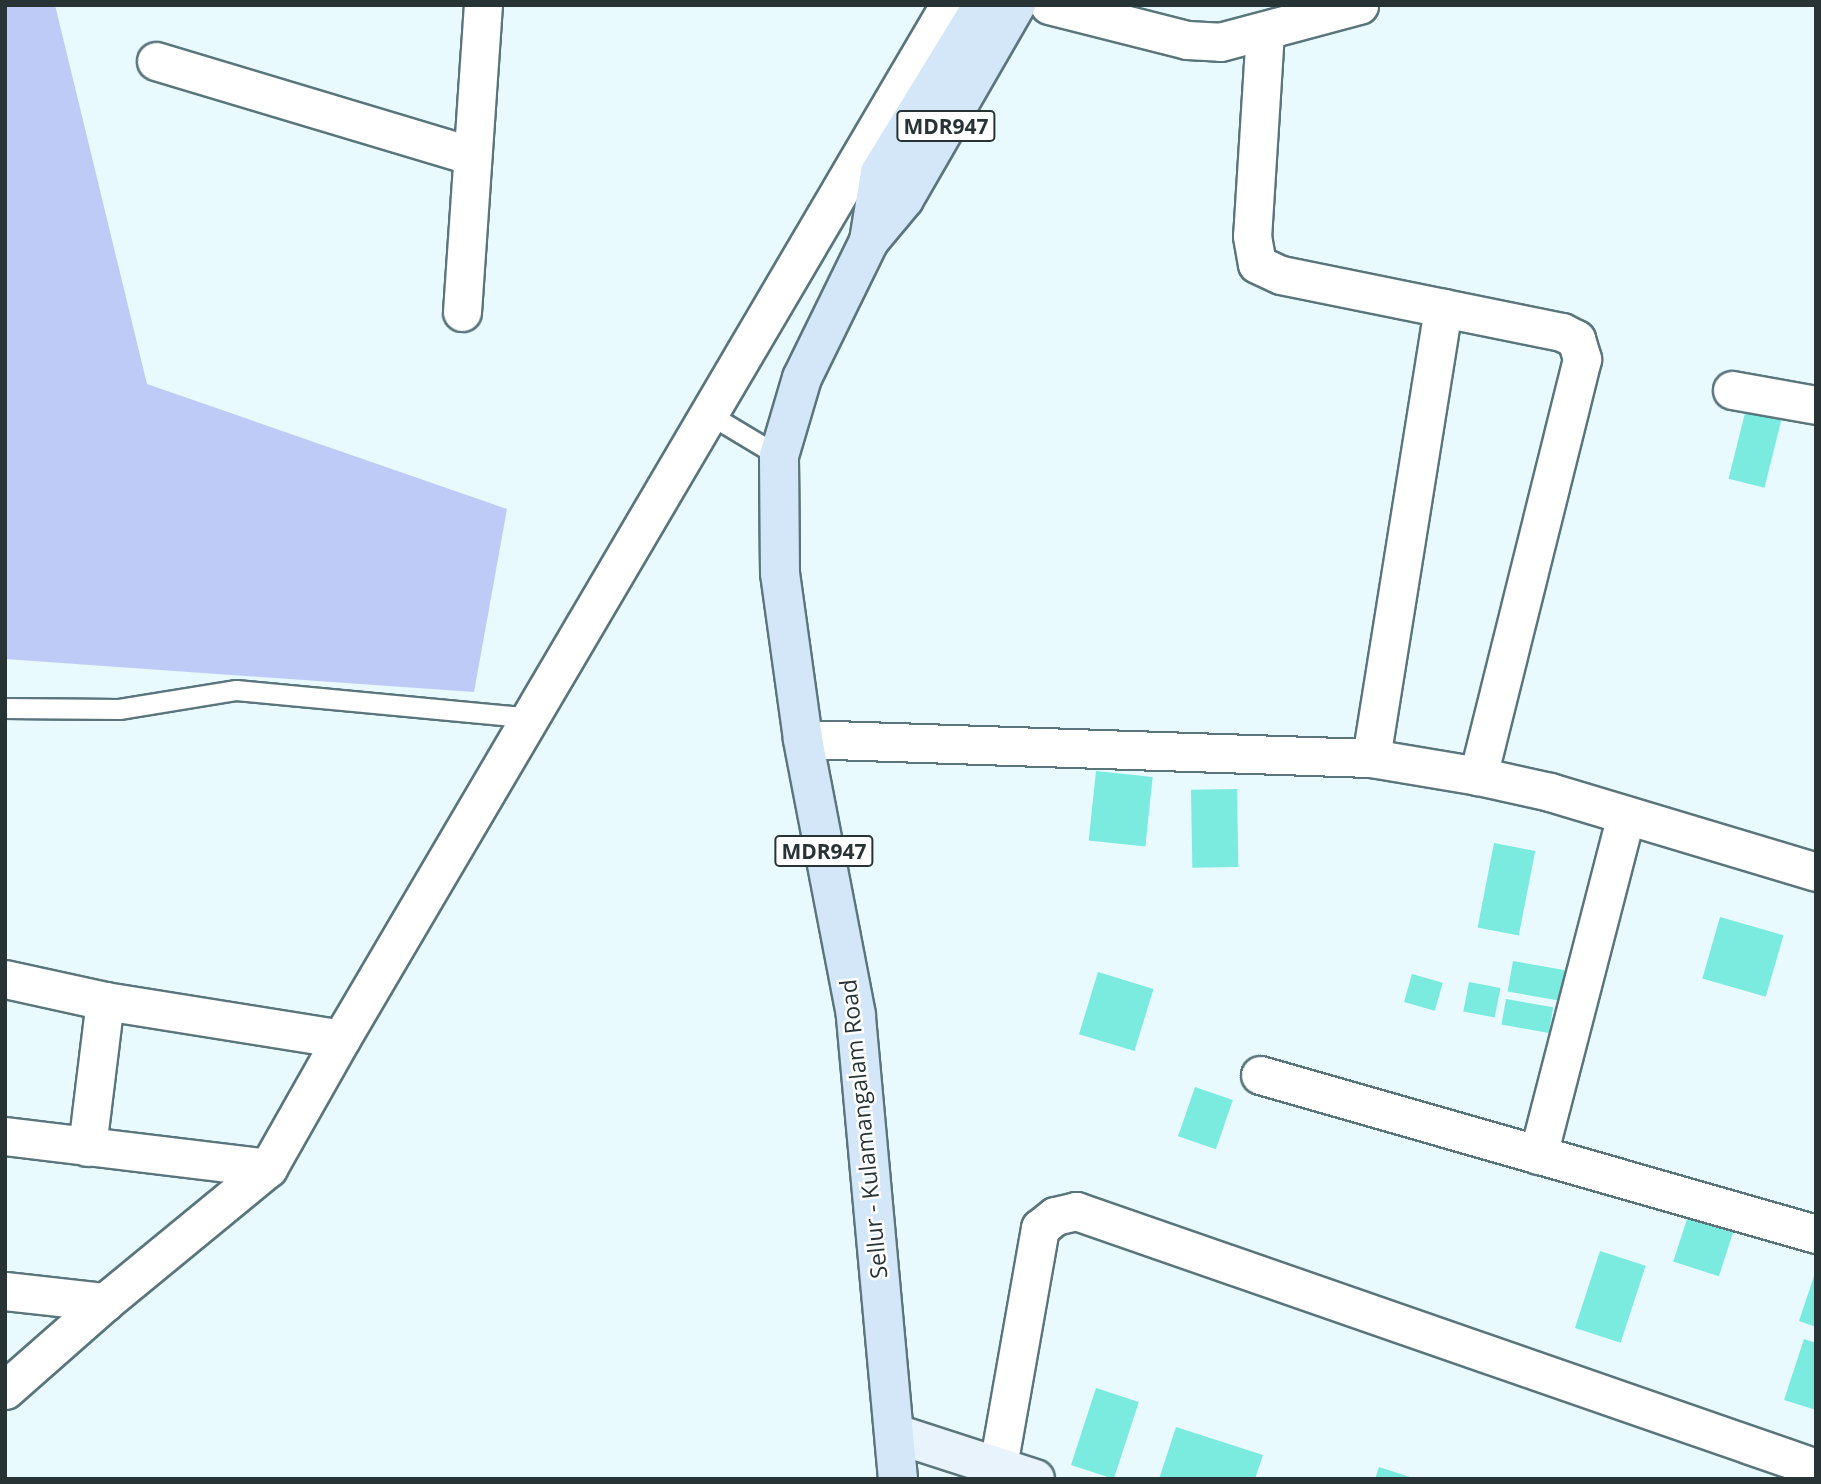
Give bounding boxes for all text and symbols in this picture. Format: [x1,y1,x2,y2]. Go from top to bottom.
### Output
road number: MDR947 [895,108,997,144]
road number: MDR947 [773,834,875,868]
street label: Sellur - Kulamangalam Road [834,978,892,1280]

